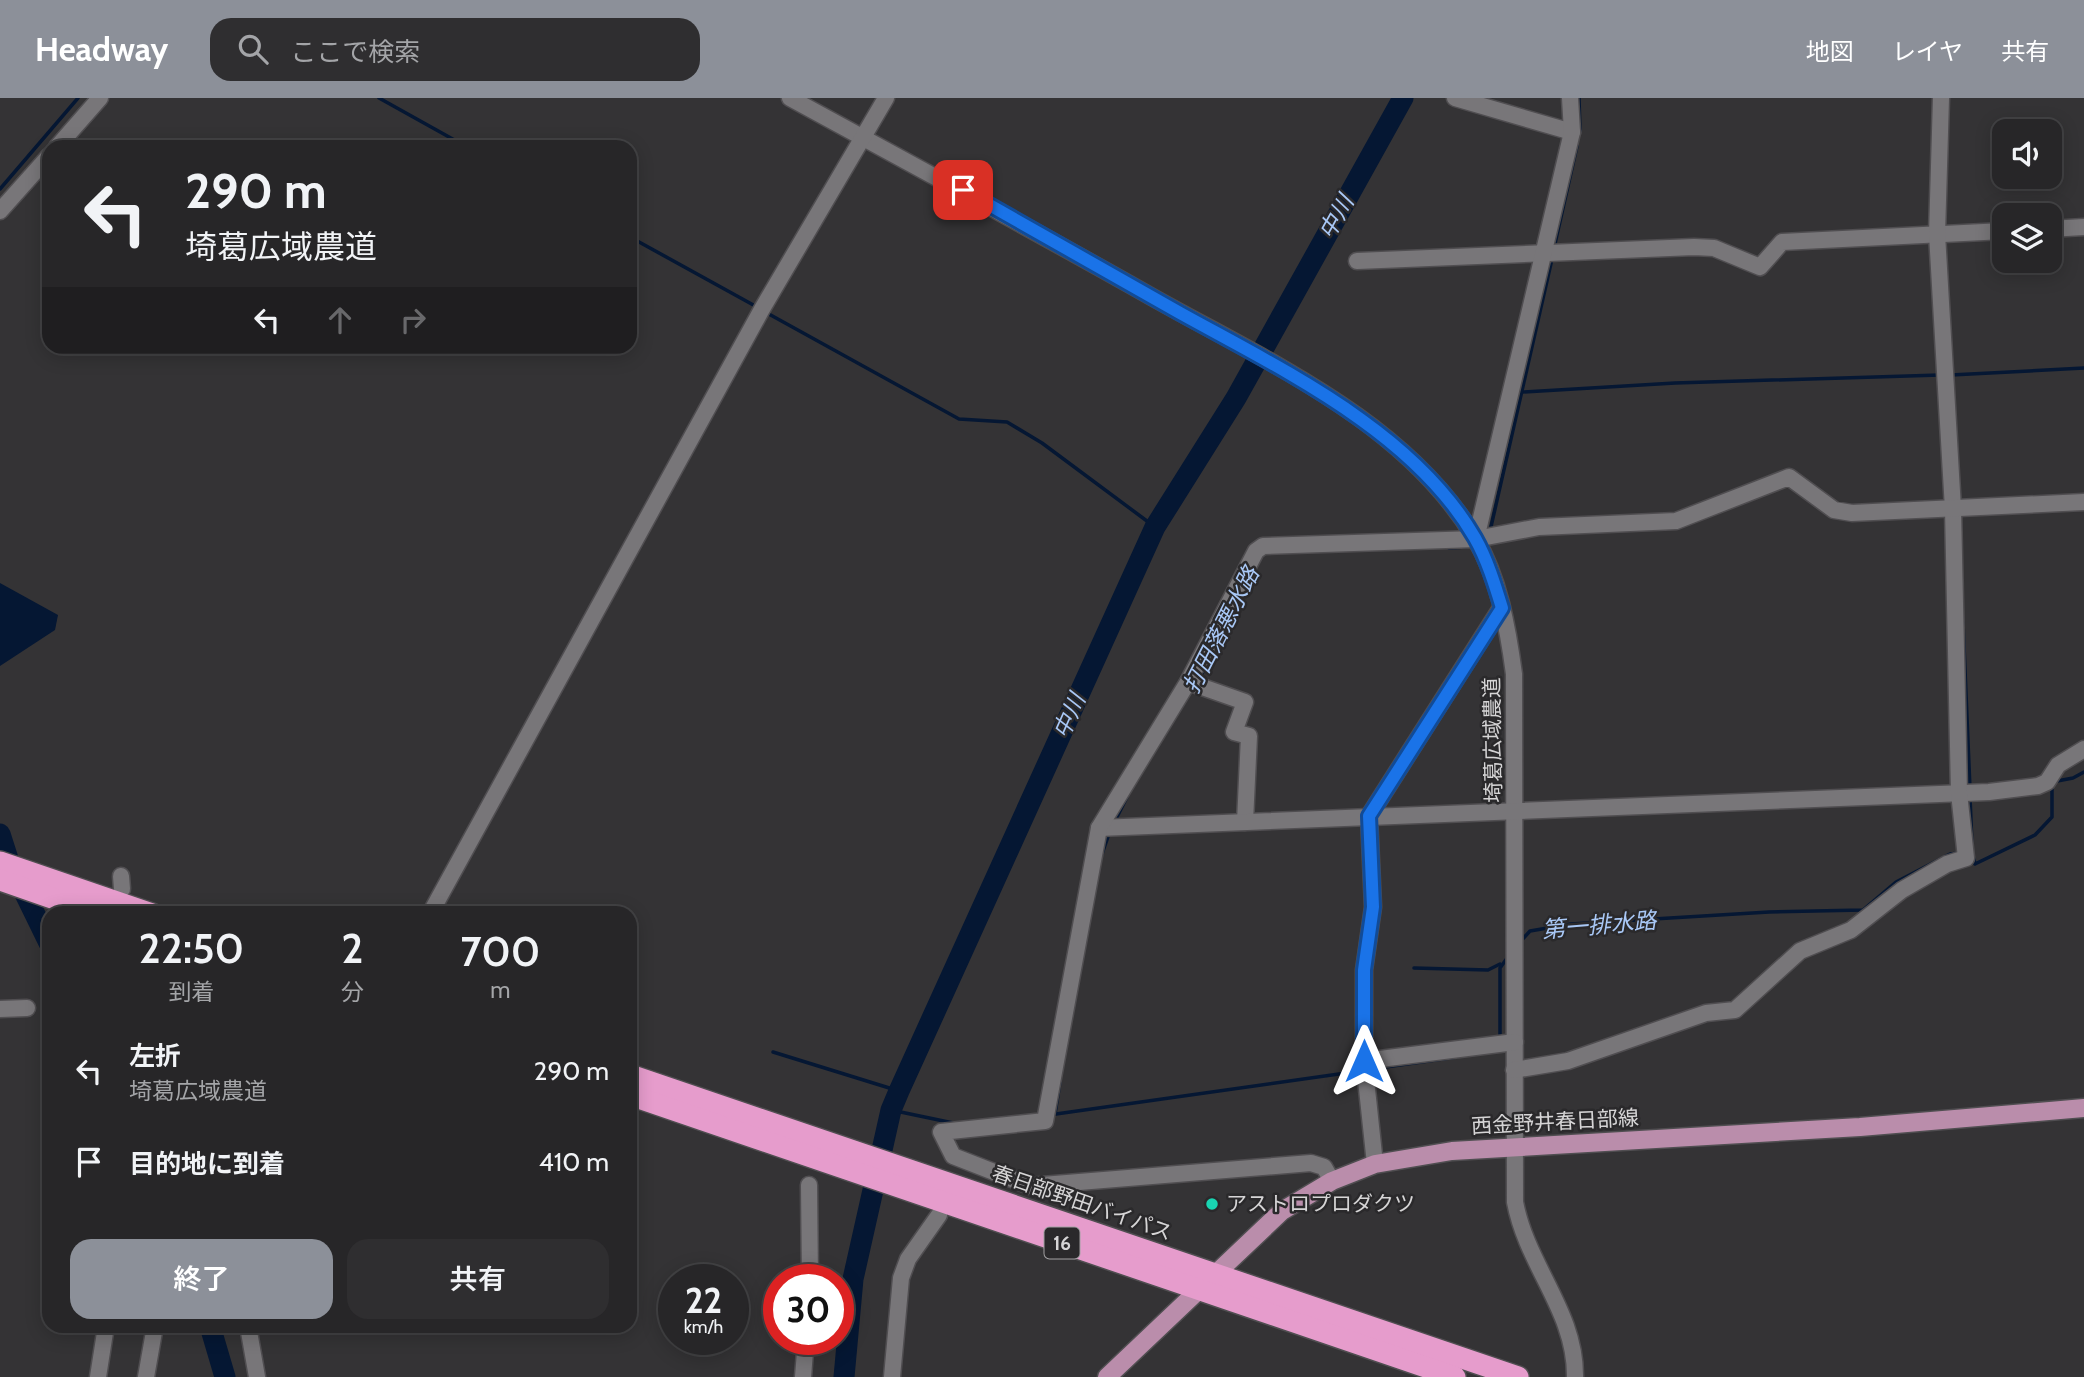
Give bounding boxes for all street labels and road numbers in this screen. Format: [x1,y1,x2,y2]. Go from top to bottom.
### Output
street label: 埼葛広域農道 [1479,677,1506,803]
street label: 西金野井春日部線 [1470,1105,1640,1138]
street label: 春日部野田バイパス [989,1160,1175,1245]
road number: 16 [1044,1228,1080,1259]

